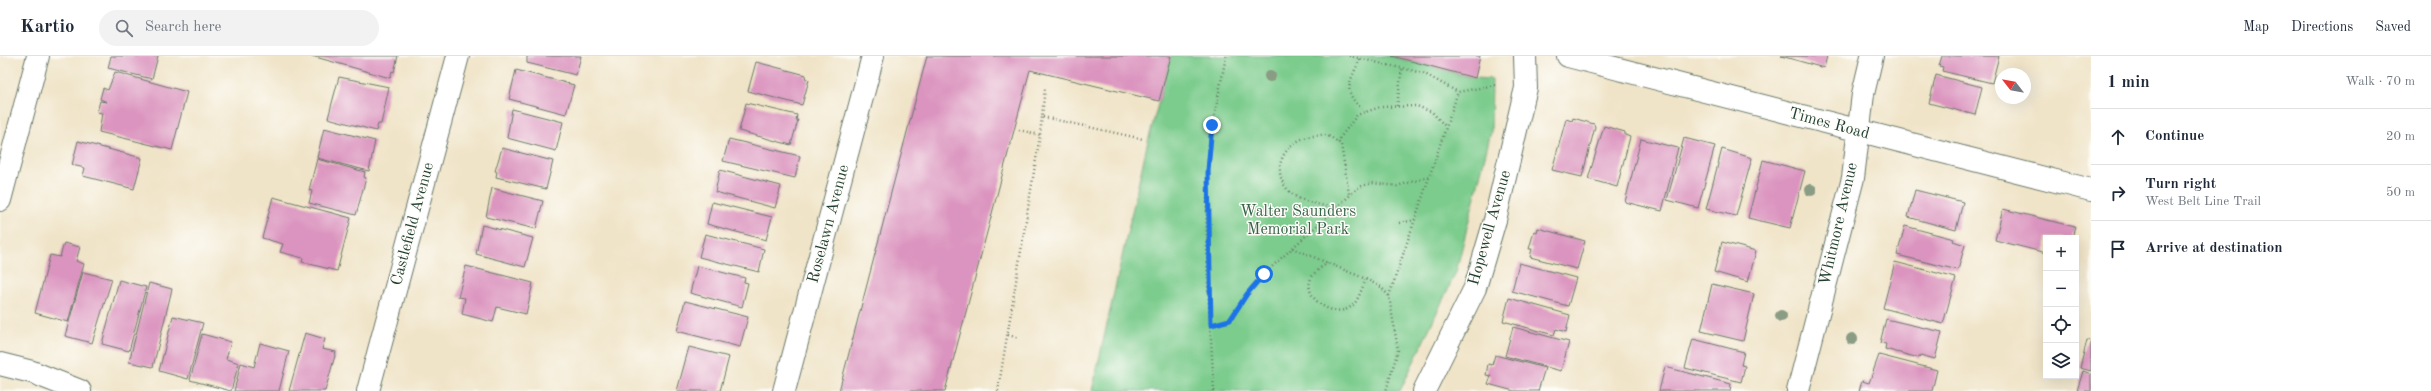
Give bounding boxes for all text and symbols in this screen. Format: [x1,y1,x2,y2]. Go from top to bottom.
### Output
search box [99,10,379,46]
icon: search [113,17,135,39]
text: Kartio [20,18,75,37]
text: Search here [145,20,221,35]
text: Map [2243,20,2269,34]
text: Directions [2291,20,2353,34]
text: Saved [2375,20,2411,34]
north arrow [1995,68,2031,104]
text: 1 min [2107,74,2150,91]
text: Walk · 70 m [2346,75,2415,88]
street label: Times Road [1787,106,1871,142]
route end [1203,116,1221,134]
icon: ahead [2107,126,2129,148]
text: Continue [2145,129,2204,144]
text: 20 m [2386,130,2415,143]
street label: Castlefield Avenue [389,161,437,287]
street label: Whitmore Avenue [1817,161,1861,287]
street label: Roselawn Avenue [805,163,853,285]
street label: Hopewell Avenue [1466,169,1514,287]
text: Turn right [2145,177,2216,192]
icon: right [2107,182,2129,204]
text: 50 m [2386,186,2415,199]
text: West Belt Line Trail [2145,195,2261,208]
park label: Walter Saunders Memorial Park [1240,204,1356,238]
map controls [2043,235,2079,379]
button: + [2043,235,2079,271]
icon: arrive [2107,238,2129,260]
text: Arrive at destination [2145,241,2283,256]
route start [1255,265,1273,283]
button: − [2043,271,2079,307]
button: locate [2043,307,2079,343]
button: layers [2043,343,2079,379]

